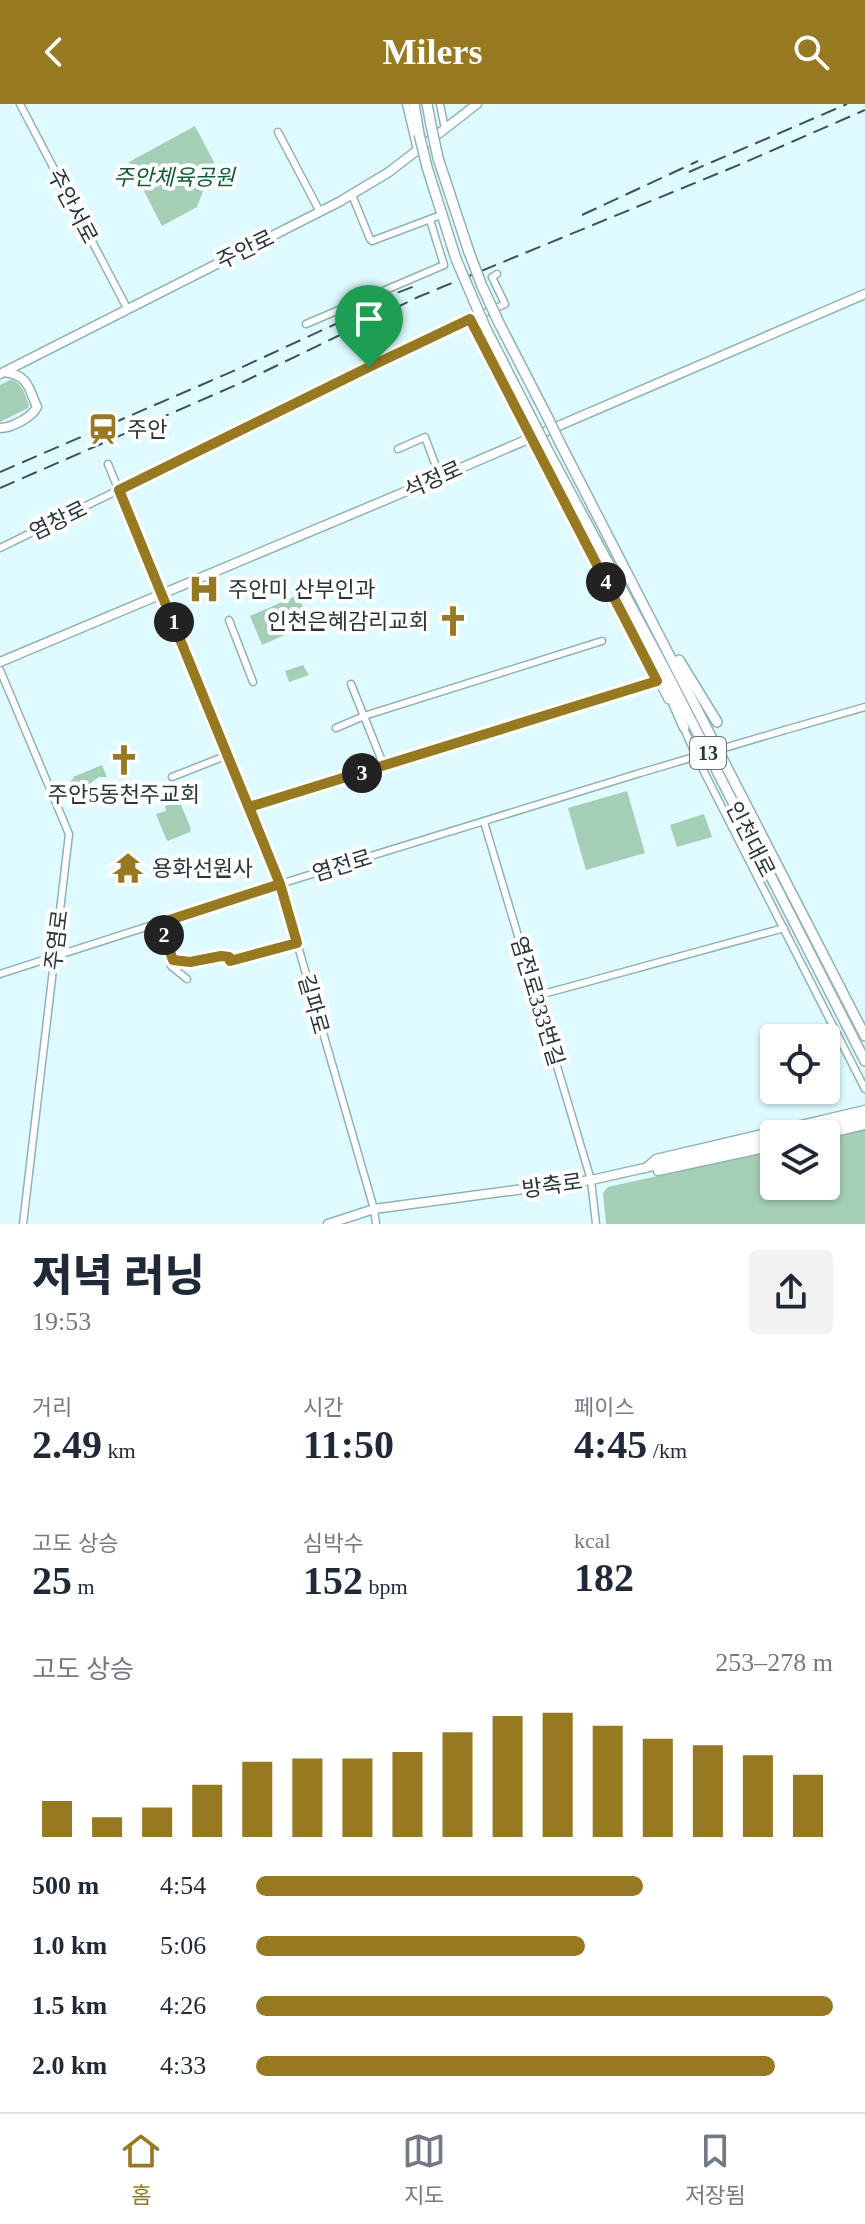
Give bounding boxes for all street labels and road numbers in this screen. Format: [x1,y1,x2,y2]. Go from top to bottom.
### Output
street label: 주안서로 [43,165,103,248]
street label: 주안로 [212,225,278,274]
street label: 석정로 [400,456,466,503]
street label: 염창로 [25,496,91,545]
road number: 13 [690,737,726,769]
street label: 인천대로 [721,797,780,881]
street label: 염전로 [309,845,375,886]
street label: 주염로 [40,908,73,972]
street label: 염전로333번길 [506,933,569,1069]
street label: 길파로 [293,972,334,1037]
street label: 방축로 [520,1169,584,1202]

